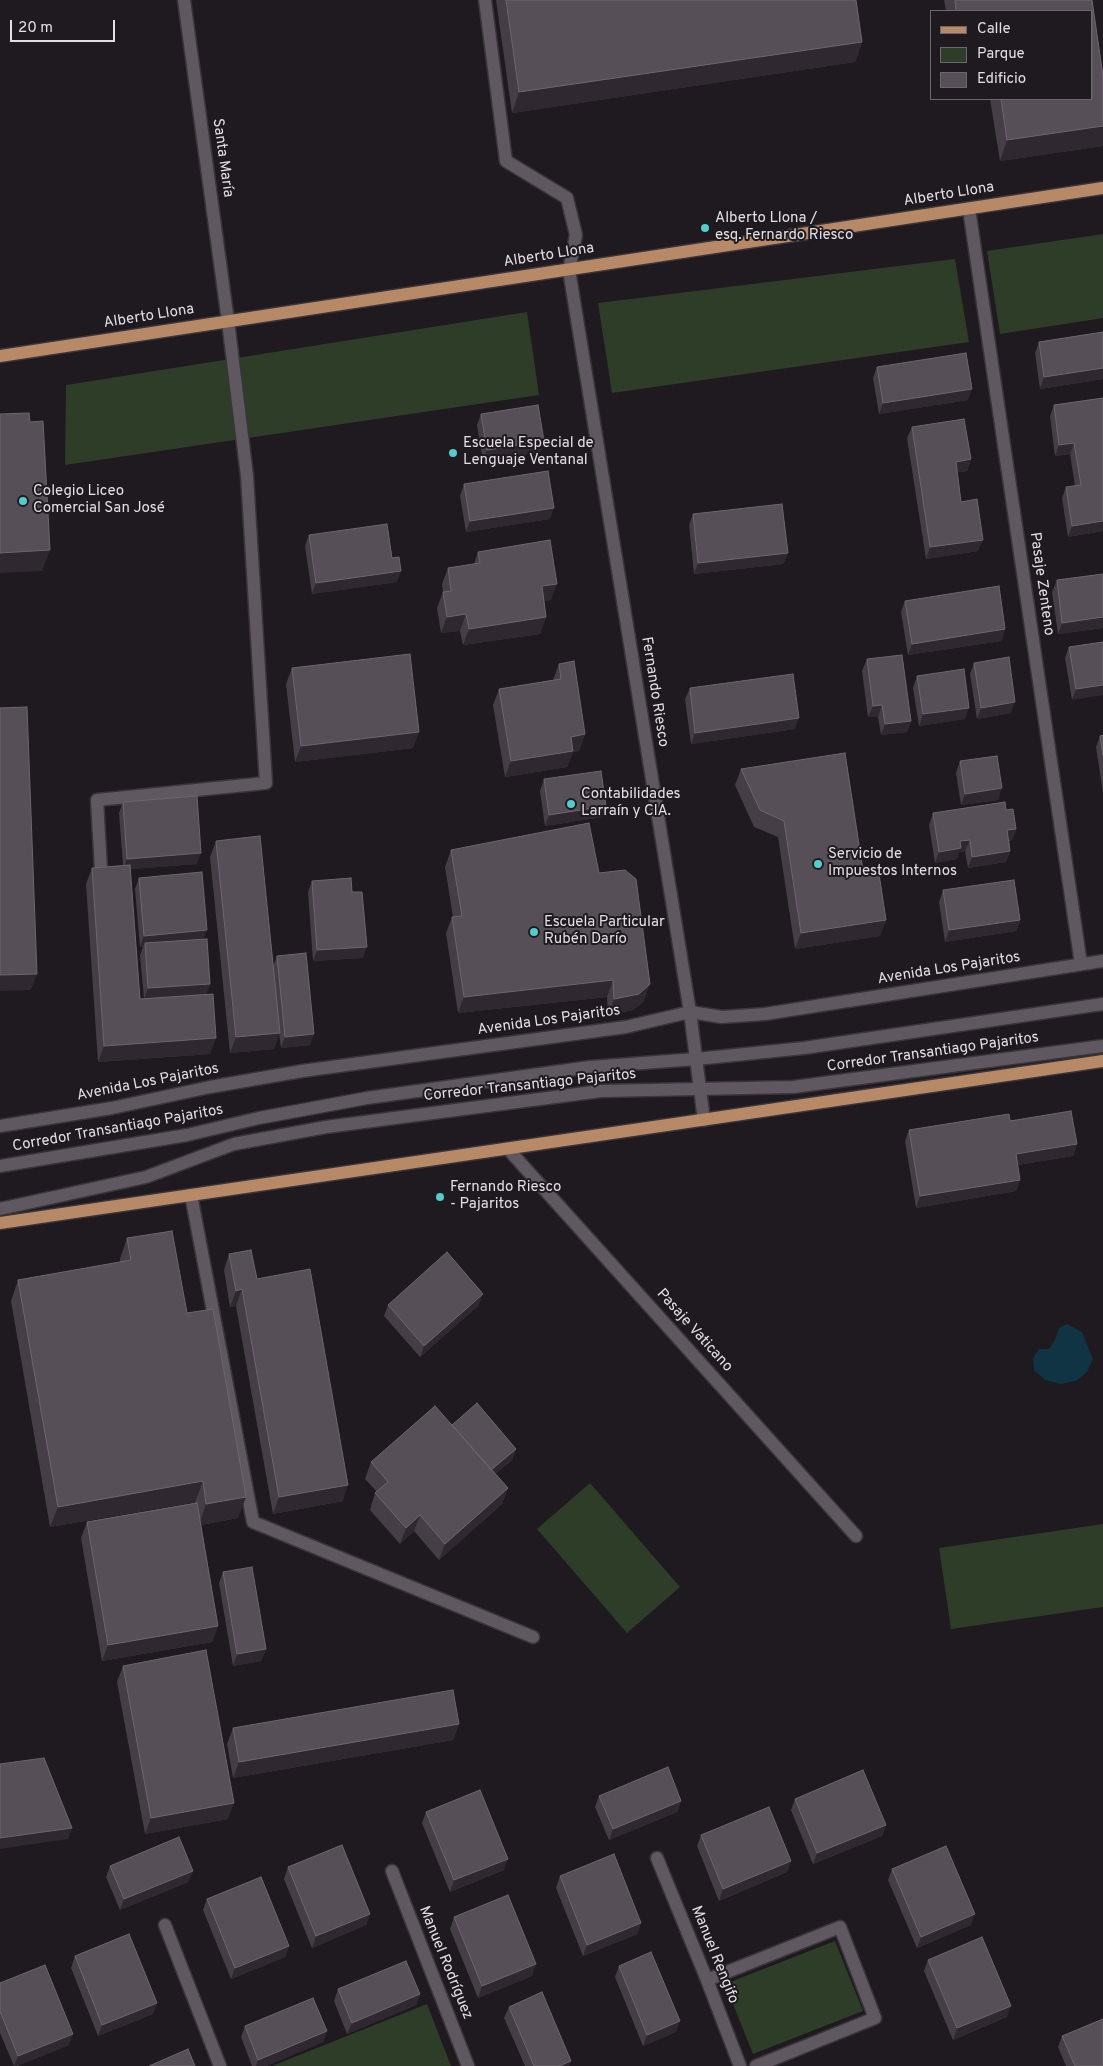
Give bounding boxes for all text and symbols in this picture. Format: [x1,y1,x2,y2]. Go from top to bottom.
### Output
scale bar [12,10,118,42]
legend [930,10,1093,100]
text: 20 m [18,19,53,38]
text: Calle [977,20,1011,39]
text: Parque [977,45,1025,64]
text: Edificio [977,70,1026,89]
street label: Santa María [208,117,236,199]
street label: Alberto Llona [902,179,996,211]
place label: Alberto Llona / esq. Fernardo Riesco [715,210,853,245]
marker: Alberto Llona / esq. Fernardo Riesco [699,222,711,234]
street label: Alberto Llona [502,240,596,272]
street label: Alberto Llona [102,301,196,333]
place label: Escuela Especial de Lenguaje Ventanal [463,435,594,470]
marker: Escuela Especial de Lenguaje Ventanal [447,447,459,459]
place label: Colegio Liceo Comercial San José [33,483,165,518]
marker: Colegio Liceo Comercial San José [17,495,29,507]
street label: Pasaje Zenteno [1025,531,1057,637]
street label: Fernando Riesco [636,636,672,748]
place label: Contabilidades Larraín y CIA. [581,786,681,821]
marker: Contabilidades Larraín y CIA. [565,798,577,810]
place label: Servicio de Impuestos Internos [828,846,957,881]
marker: Servicio de Impuestos Internos [812,858,824,870]
place label: Escuela Particular Rubén Darío [544,914,665,949]
marker: Escuela Particular Rubén Darío [528,926,540,938]
street label: Avenida Los Pajaritos [876,949,1022,989]
street label: Avenida Los Pajaritos [476,1002,622,1040]
street label: Corredor Transantiago Pajaritos [826,1029,1040,1077]
street label: Avenida Los Pajaritos [75,1060,221,1106]
street label: Corredor Transantiago Pajaritos [423,1066,637,1106]
street label: Corredor Transantiago Pajaritos [11,1102,225,1156]
place label: Fernando Riesco - Pajaritos [450,1179,561,1214]
marker: Fernando Riesco - Pajaritos [434,1191,446,1203]
street label: Pasaje Vaticano [652,1286,736,1376]
street label: Manuel Rodríguez [414,1904,476,2022]
street label: Manuel Rengifo [686,1904,742,2006]

